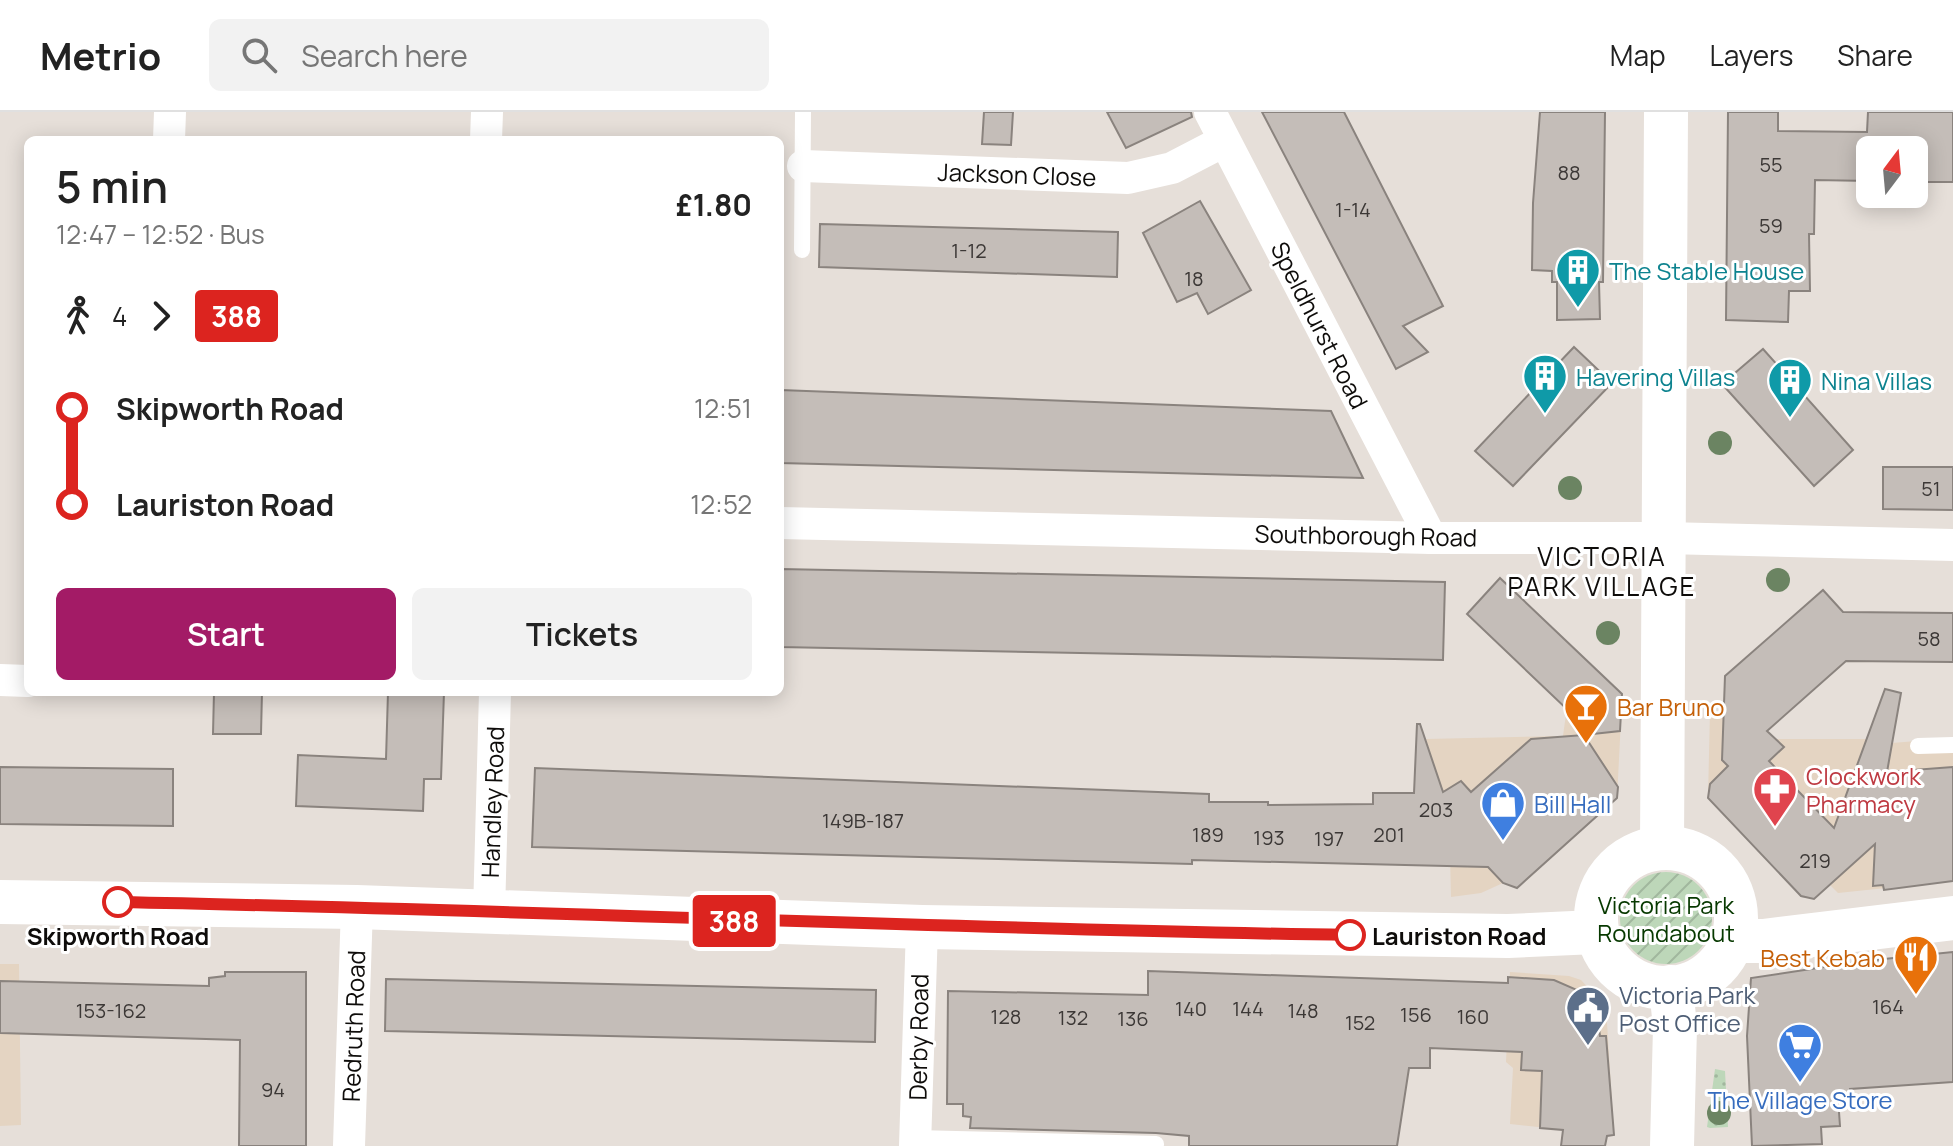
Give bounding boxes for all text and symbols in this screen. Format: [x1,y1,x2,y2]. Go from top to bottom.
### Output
search box [209,19,769,91]
text: Metrio [40,29,161,81]
icon: search [237,33,281,77]
text: Search here [301,35,468,76]
text: Map [1610,36,1666,74]
text: Layers [1710,36,1793,74]
text: Share [1837,36,1913,74]
north arrow [1856,136,1928,208]
map controls [1856,136,1928,208]
house number: 55 [1759,151,1783,178]
street label: Jackson Close [937,155,1097,193]
text: 5 min [56,156,168,216]
house number: 88 [1557,159,1581,186]
text: £1.80 [676,184,752,225]
house number: 1-14 [1335,196,1371,223]
house number: 59 [1759,212,1783,239]
text: 12:47 – 12:52 · Bus [56,216,265,252]
street label: Speldhurst Road [1264,236,1376,414]
house number: 1-12 [951,237,987,264]
building icon: The Stable House [1554,246,1602,309]
place label: The Stable House [1609,254,1804,287]
house number: 18 [1184,265,1204,292]
icon: walk [56,294,100,338]
icon: forward [139,294,183,338]
text: 388 [211,297,262,335]
text: 4 [112,298,127,334]
building icon: Havering Villas [1521,352,1569,415]
building icon: Nina Villas [1766,356,1814,419]
place label: Havering Villas [1576,360,1735,393]
place label: Nina Villas [1821,364,1932,397]
text: Skipworth Road [116,388,344,429]
text: 12:51 [694,390,752,426]
house number: 51 [1921,475,1941,502]
text: Lauriston Road [116,484,334,525]
text: 12:52 [690,486,752,522]
street label: Southborough Road [1254,517,1478,553]
district label: VICTORIA PARK VILLAGE [1508,538,1696,604]
button: Start [56,588,396,680]
button: Tickets [412,588,752,680]
house number: 58 [1917,625,1941,652]
bar icon: Bar Bruno [1562,682,1610,745]
place label: Bar Bruno [1617,690,1725,723]
street label: Handley Road [473,726,511,878]
place label: Clockwork Pharmacy [1806,759,1922,820]
pharmacy icon: Clockwork Pharmacy [1751,765,1799,828]
shop icon: Bill Hall [1479,779,1527,842]
place label: Bill Hall [1534,787,1611,820]
house number: 203 [1419,796,1453,823]
house number: 149B-187 [822,807,904,834]
house number: 189 [1192,821,1224,848]
house number: 201 [1373,821,1405,848]
house number: 193 [1253,824,1285,851]
house number: 197 [1314,825,1344,852]
house number: 219 [1799,847,1831,874]
marker: Skipworth Road [103,887,133,917]
park label: Victoria Park Roundabout [1597,888,1735,949]
line badge: 388 [688,895,780,947]
text: 388 [709,902,759,940]
place label: Skipworth Road [27,919,209,952]
place label: Lauriston Road [1372,919,1547,952]
marker: Lauriston Road [1335,920,1365,950]
restaurant icon: Best Kebab [1892,933,1940,996]
place label: Best Kebab [1760,941,1885,974]
street label: Redruth Road [334,950,372,1102]
street label: Derby Road [900,973,936,1101]
place label: Victoria Park Post Office [1619,978,1757,1039]
public building icon: Victoria Park Post Office [1564,984,1612,1047]
house number: 164 [1872,993,1904,1020]
house number: 140 [1175,995,1207,1022]
house number: 144 [1232,995,1264,1022]
house number: 153-162 [76,997,146,1024]
house number: 148 [1287,997,1319,1024]
house number: 156 [1400,1001,1432,1028]
house number: 128 [991,1003,1021,1030]
house number: 160 [1457,1003,1489,1030]
house number: 132 [1058,1004,1088,1031]
house number: 136 [1117,1005,1149,1032]
house number: 152 [1345,1009,1375,1036]
supermarket icon: The Village Store [1776,1021,1824,1084]
house number: 94 [261,1076,285,1103]
place label: The Village Store [1707,1083,1893,1116]

